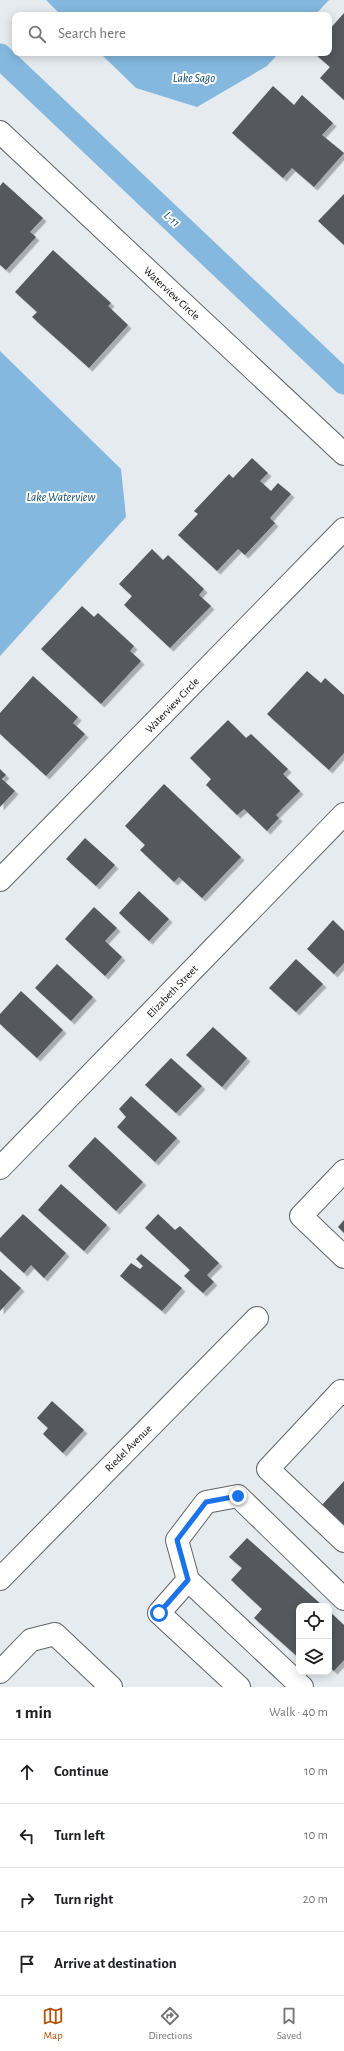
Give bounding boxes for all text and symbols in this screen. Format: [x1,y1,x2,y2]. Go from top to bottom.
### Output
search box [12,12,332,56]
icon: search [26,23,48,45]
text: Search here [58,26,126,41]
water label: Lake Sago [173,72,215,84]
water label: L-11 [162,209,182,229]
street label: Waterview Circle [142,265,202,322]
water label: Lake Waterview [26,491,96,503]
street label: Waterview Circle [143,676,201,735]
street label: Elizabeth Street [145,963,200,1020]
street label: Riedel Avenue [103,1423,154,1474]
route end [229,1487,247,1505]
map controls [296,1603,332,1675]
button: locate [296,1603,332,1639]
route start [150,1604,168,1622]
button: layers [296,1639,332,1675]
text: 1 min [16,1704,52,1721]
text: Walk · 40 m [269,1706,328,1719]
icon: ahead [16,1761,38,1783]
text: Continue [54,1764,109,1779]
text: 10 m [304,1765,328,1778]
icon: left [16,1825,38,1847]
text: Turn left [54,1828,105,1843]
text: 10 m [304,1829,328,1842]
icon: right [16,1889,38,1911]
text: Turn right [54,1892,113,1907]
text: 20 m [303,1893,328,1906]
icon: arrive [16,1953,38,1975]
text: Arrive at destination [54,1956,177,1971]
tab: Map [42,2005,64,2042]
tab: Directions [148,2005,192,2042]
tab: Saved [277,2005,302,2042]

